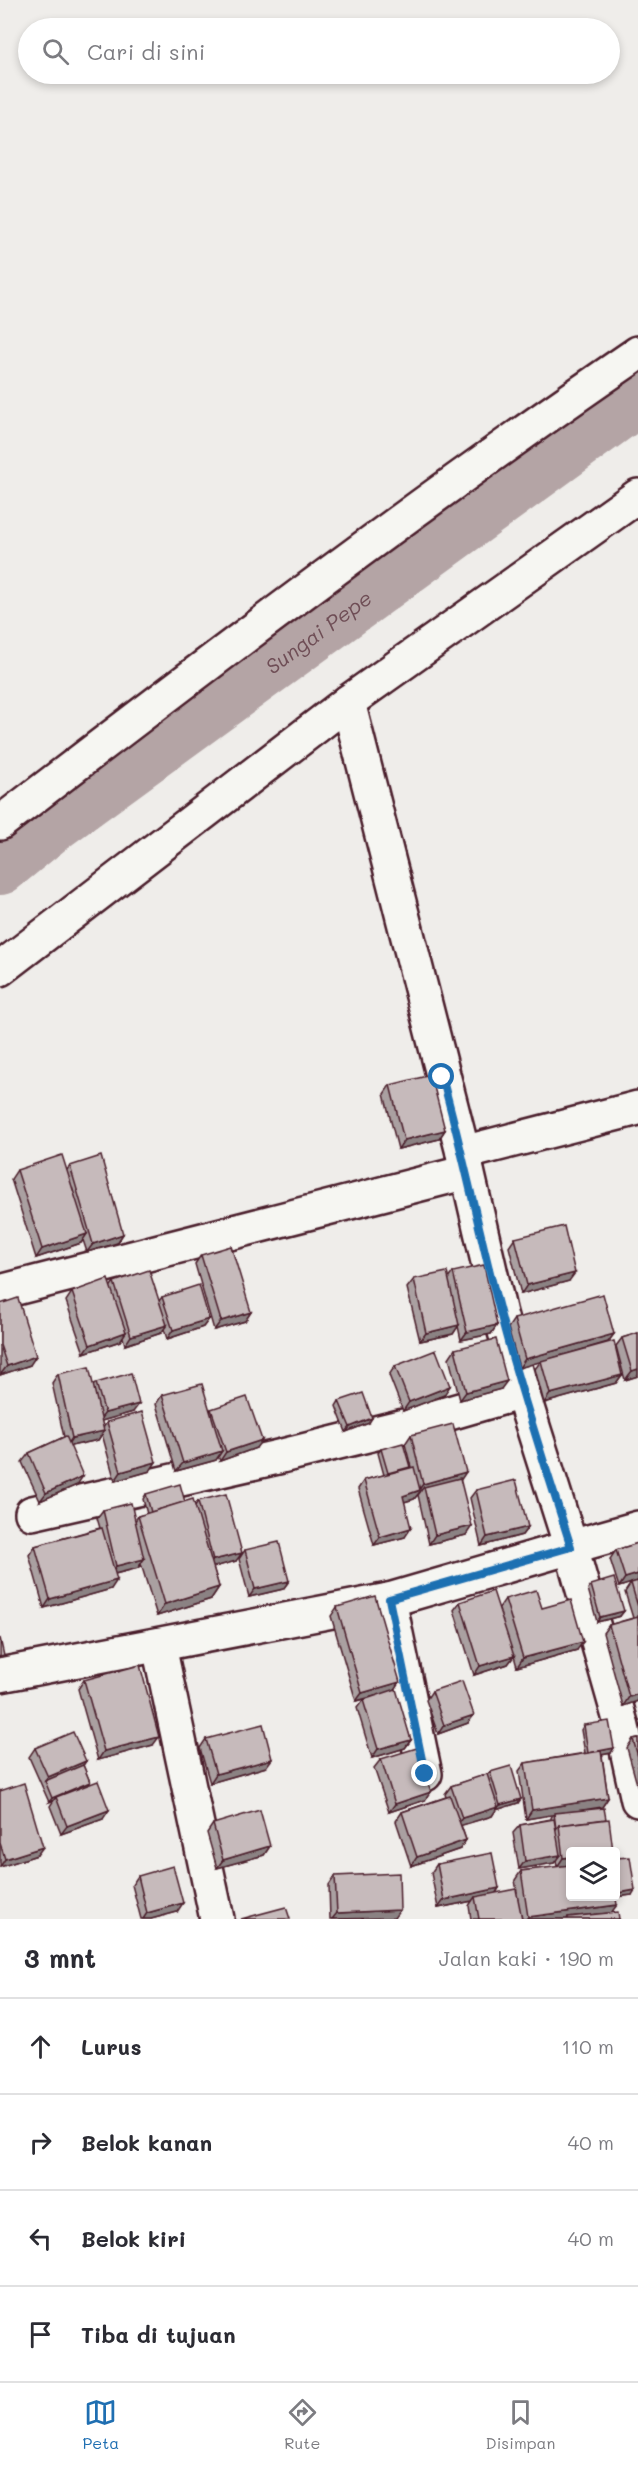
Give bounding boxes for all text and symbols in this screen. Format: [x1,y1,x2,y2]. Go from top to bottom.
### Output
search box [18,18,620,84]
icon: search [39,35,72,68]
text: Cari di sini [87,37,205,66]
water label: Sungai Pepe [259,583,376,679]
route start [428,1063,454,1089]
route end [411,1760,437,1786]
map controls [566,1847,620,1901]
button: layers [566,1847,620,1901]
text: 3 mnt [24,1941,96,1975]
text: Jalan kaki · 190 m [439,1945,614,1971]
icon: ahead [24,2030,57,2063]
text: Lurus [81,2032,142,2061]
text: 110 m [561,2033,614,2059]
icon: right [24,2126,57,2159]
text: Belok kanan [81,2128,212,2157]
text: 40 m [568,2129,614,2155]
icon: left [24,2222,57,2255]
text: Belok kiri [81,2224,186,2253]
text: 40 m [568,2225,614,2251]
icon: arrive [24,2318,57,2351]
text: Tiba di tujuan [81,2320,236,2349]
tab: Peta [83,2396,119,2453]
tab: Rute [284,2396,320,2453]
tab: Disimpan [485,2396,555,2453]

